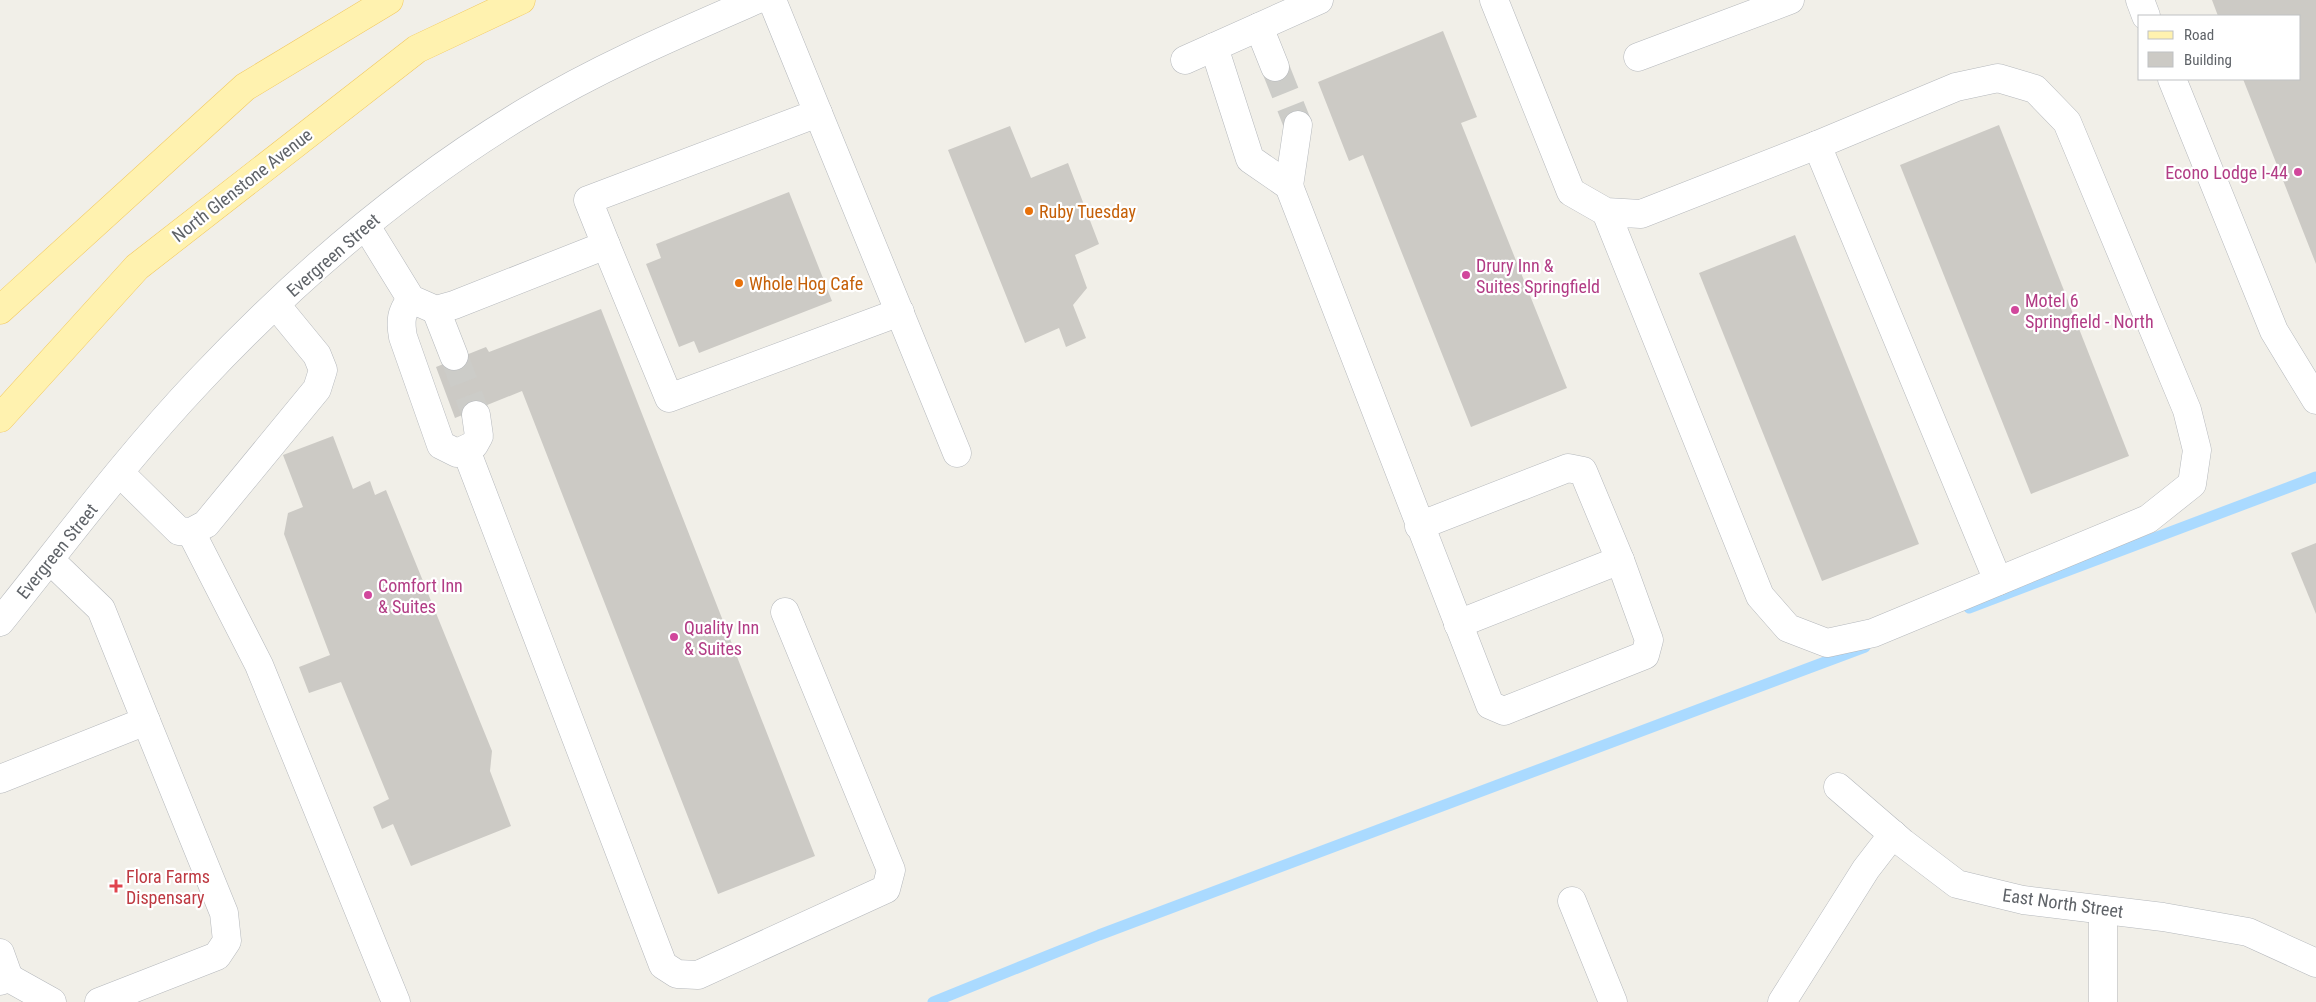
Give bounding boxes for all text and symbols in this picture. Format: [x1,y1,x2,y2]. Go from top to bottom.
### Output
legend [2138,15,2301,80]
text: Road [2184,26,2214,44]
text: Building [2184,51,2232,69]
street label: North Glenstone Avenue [168,124,316,246]
place label: Econo Lodge I-44 [2165,162,2288,183]
marker: Econo Lodge I-44 [2292,166,2304,178]
place label: Ruby Tuesday [1039,201,1137,222]
marker: Ruby Tuesday [1023,205,1035,217]
street label: Evergreen Street [282,209,384,301]
place label: Drury Inn & Suites Springfield [1476,255,1600,297]
marker: Drury Inn & Suites Springfield [1460,269,1472,281]
place label: Whole Hog Cafe [749,273,863,294]
marker: Whole Hog Cafe [733,277,745,289]
place label: Motel 6 Springfield - North [2025,290,2154,332]
marker: Motel 6 Springfield - North [2009,304,2021,316]
street label: Evergreen Street [12,499,102,603]
place label: Comfort Inn & Suites [378,575,463,617]
marker: Comfort Inn & Suites [362,589,374,601]
place label: Quality Inn & Suites [684,617,759,659]
marker: Quality Inn & Suites [668,631,680,643]
place label: Flora Farms Dispensary [126,866,210,908]
marker: Flora Farms Dispensary [110,880,122,892]
street label: East North Street [2001,884,2125,922]

